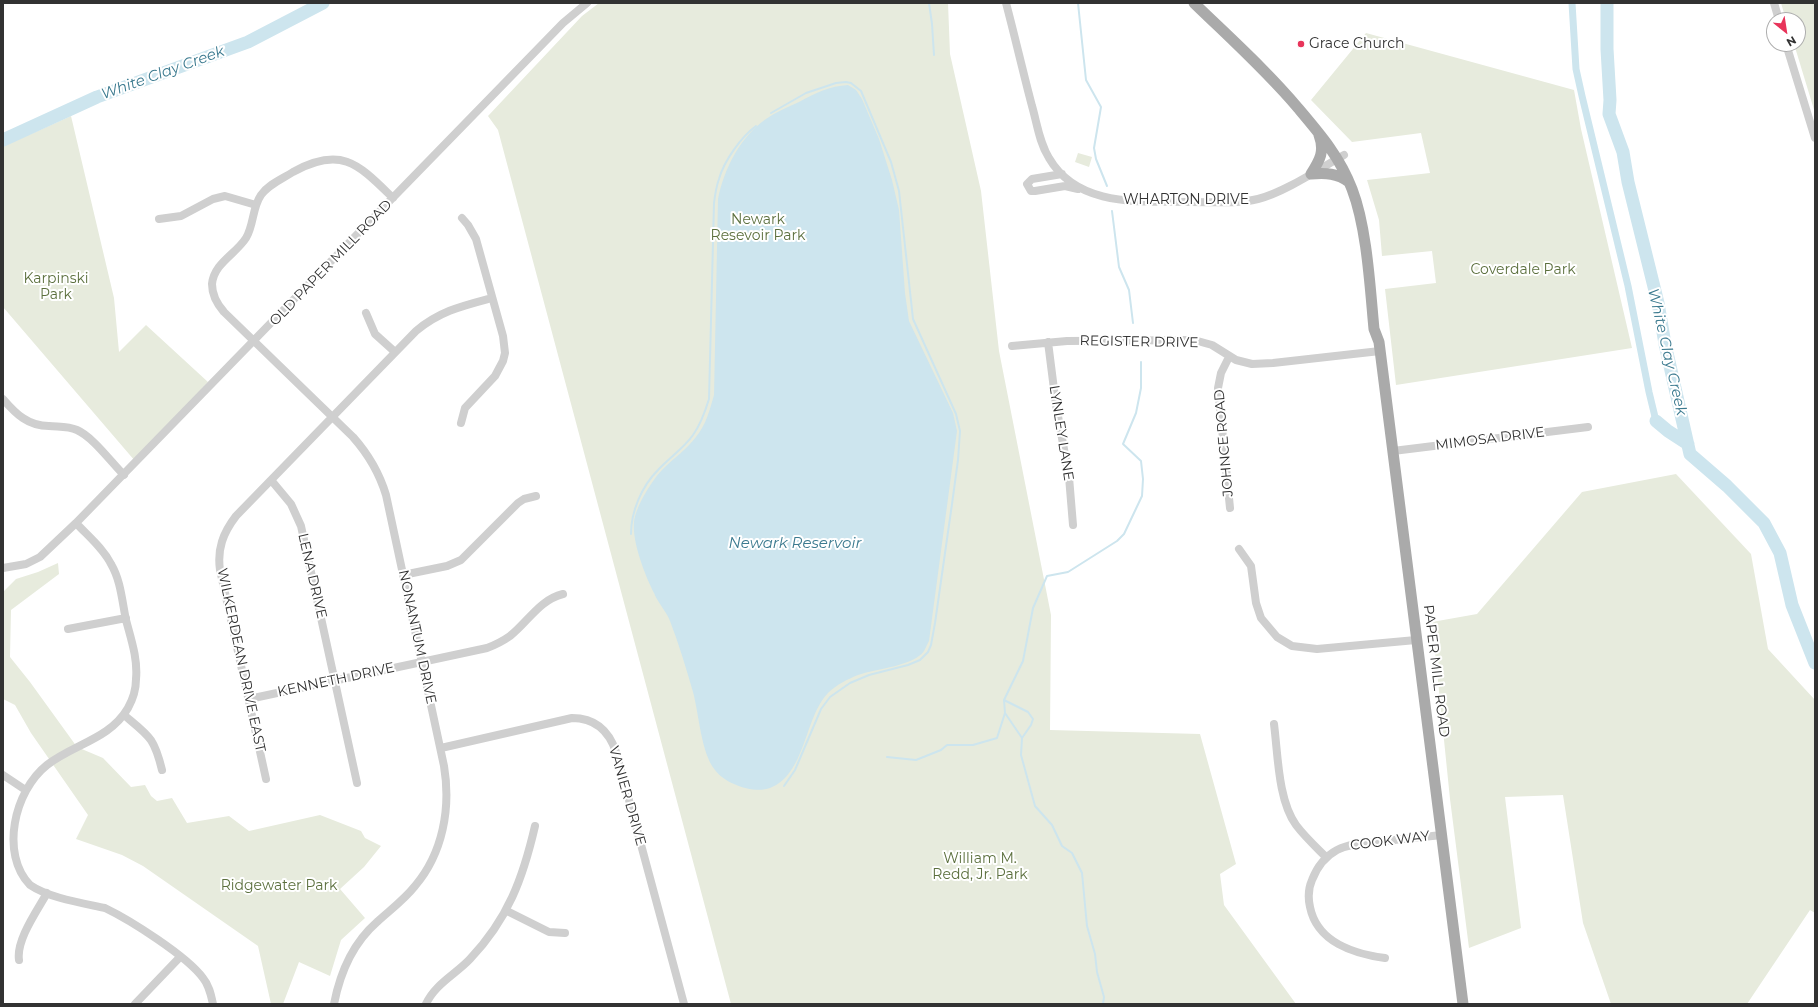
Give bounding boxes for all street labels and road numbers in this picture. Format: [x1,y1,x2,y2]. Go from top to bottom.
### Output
street label: WHARTON DRIVE [1123,192,1249,208]
street label: OLD PAPER MILL ROAD [266,196,396,330]
street label: REGISTER DRIVE [1079,333,1199,351]
street label: LYNLEY LANE [1045,384,1077,482]
street label: JOHNCE ROAD [1211,389,1237,497]
street label: MIMOSA DRIVE [1435,424,1545,454]
street label: LENA DRIVE [294,532,330,620]
street label: WILKERDEAN DRIVE EAST [213,567,269,753]
street label: NONANTUM DRIVE [395,568,439,706]
street label: PAPER MILL ROAD [1420,604,1452,738]
street label: KENNETH DRIVE [276,659,396,701]
street label: VANIER DRIVE [605,744,649,848]
street label: COOK WAY [1349,828,1431,854]

